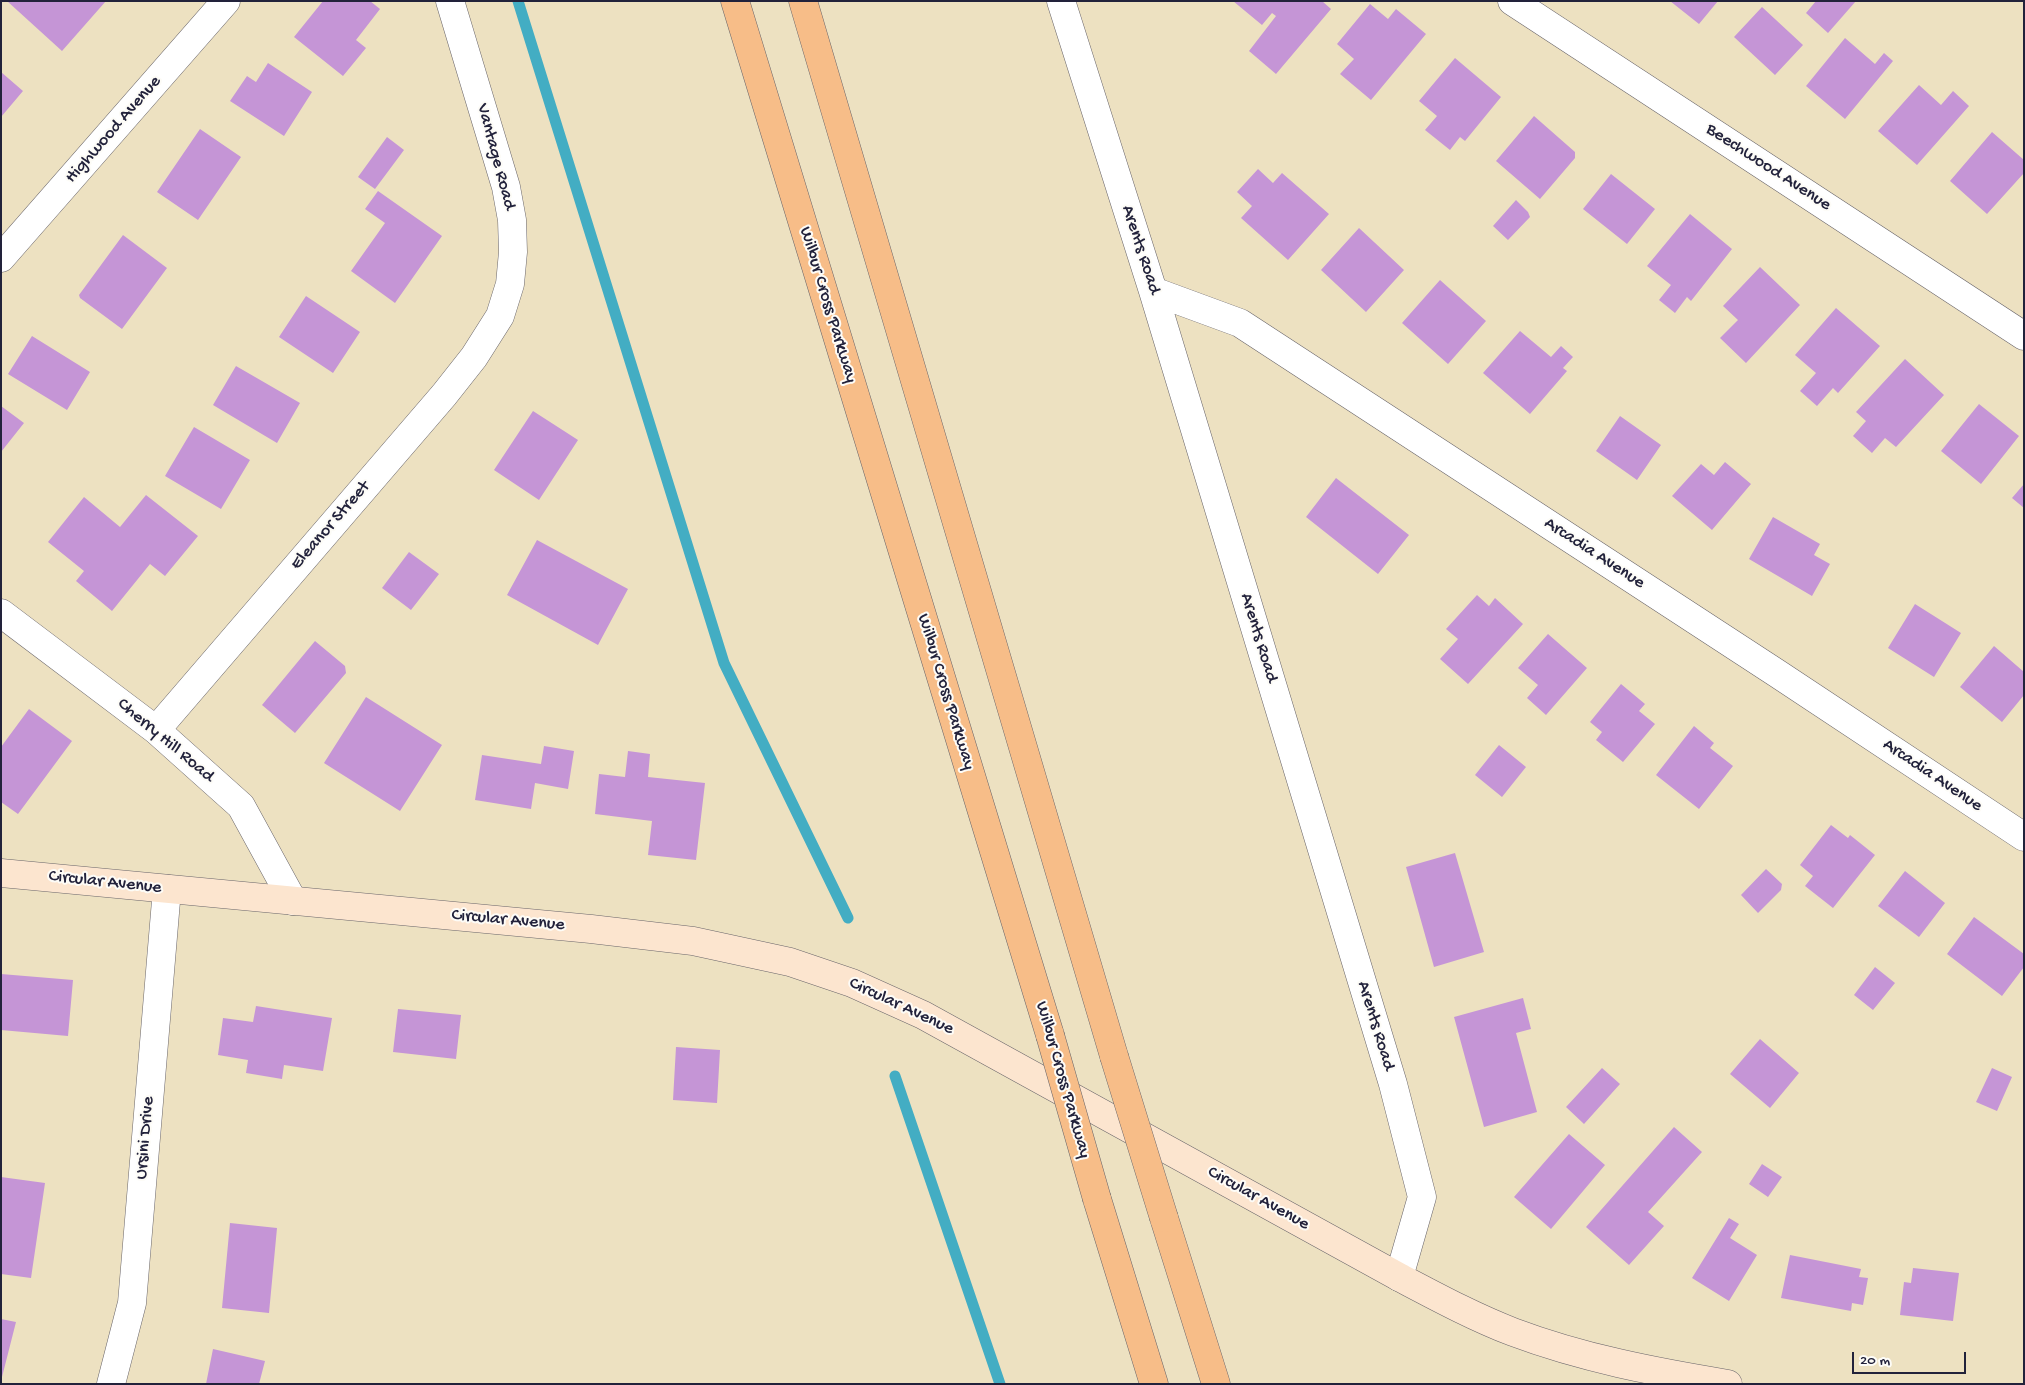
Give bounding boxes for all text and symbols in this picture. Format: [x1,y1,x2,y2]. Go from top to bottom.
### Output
street label: Highwood Avenue [61,72,167,188]
street label: Vantage Road [470,102,520,212]
street label: Beechwood Avenue [1701,119,1835,217]
street label: Arents Road [1115,203,1165,297]
street label: Wilbur Cross Parkway [793,224,861,386]
street label: Eleanor Street [286,477,376,575]
street label: Arcadia Avenue [1540,513,1648,595]
street label: Arents Road [1234,591,1282,685]
street label: Wilbur Cross Parkway [911,611,979,773]
street label: Cherry Hill Road [112,694,218,788]
street label: Arcadia Avenue [1878,735,1986,817]
street label: Circular Avenue [48,866,162,900]
street label: Circular Avenue [451,905,565,937]
street label: Circular Avenue [845,973,957,1041]
street label: Arents Road [1351,979,1399,1073]
street label: Wilbur Cross Parkway [1029,999,1095,1161]
street label: Ursini Drive [132,1096,160,1180]
street label: Circular Avenue [1203,1162,1313,1236]
scale bar [1855,1342,1969,1374]
text: 20 m [1860,1352,1890,1370]

